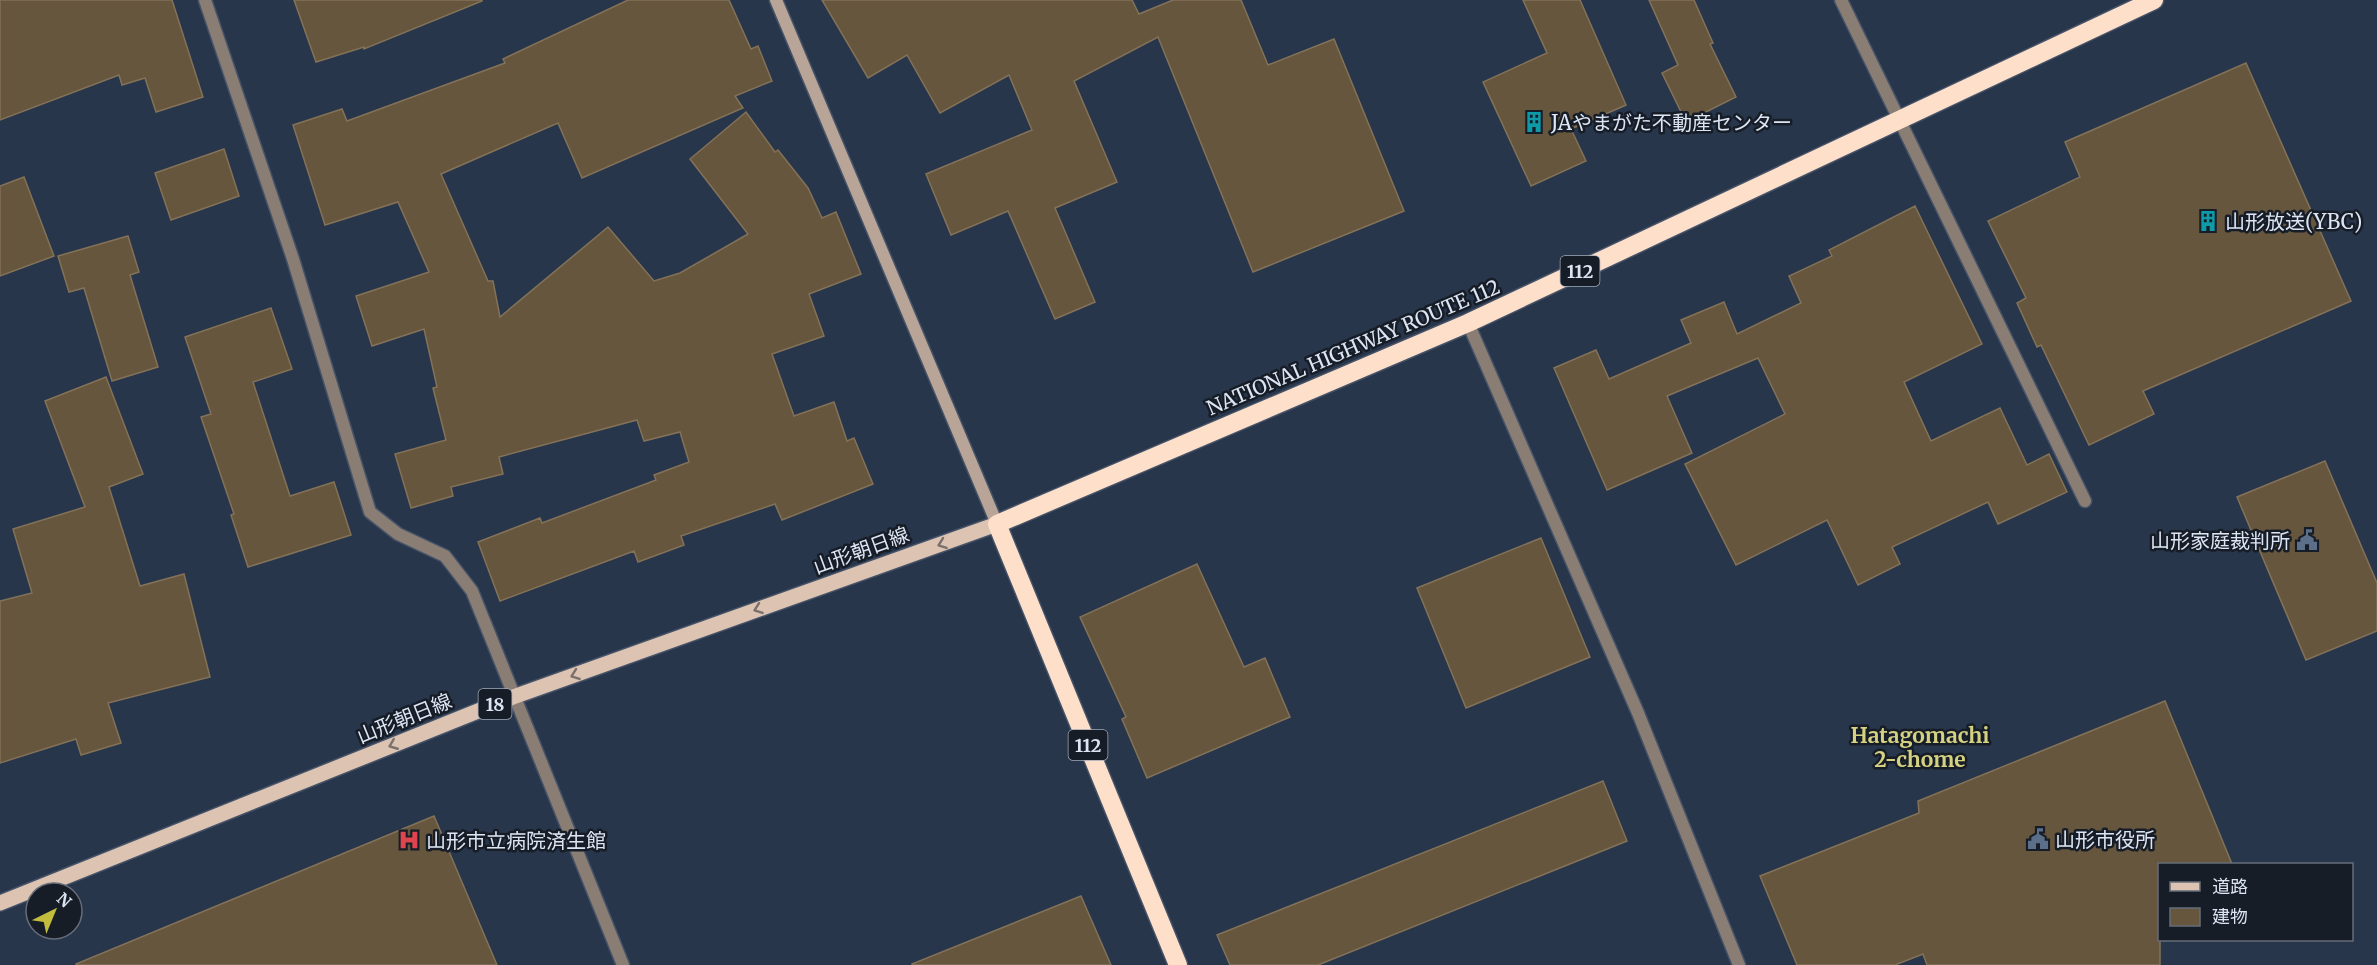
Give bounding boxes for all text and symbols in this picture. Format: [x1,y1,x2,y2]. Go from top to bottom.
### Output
building icon: JAやまがた不動産センター [1522,110,1546,134]
place label: JAやまがた不動産センター [1550,110,1792,135]
building icon: 山形放送(YBC) [2196,209,2220,233]
place label: 山形放送(YBC) [2225,209,2362,234]
road number: 112 [1560,256,1600,286]
street label: NATIONAL HIGHWAY ROUTE 112 [1203,274,1503,420]
street label: 山形朝日線 [810,521,912,579]
place label: 山形家庭裁判所 [2150,528,2290,553]
public building icon: 山形家庭裁判所 [2295,528,2319,552]
one-way arrow [937,536,948,549]
one-way arrow [753,602,764,615]
one-way arrow [570,667,581,680]
street label: 山形朝日線 [353,688,455,748]
road number: 18 [478,689,512,719]
district label: Hatagomachi 2-chome [1851,722,1989,773]
road number: 112 [1068,730,1108,760]
one-way arrow [388,738,399,750]
public building icon: 山形市役所 [2026,827,2050,851]
place label: 山形市役所 [2055,827,2155,852]
hospital icon: 山形市立病院済生館 [397,828,421,852]
place label: 山形市立病院済生館 [426,828,606,853]
legend [2158,863,2353,941]
text: 道路 [2212,875,2248,898]
north arrow [24,881,84,941]
text: N [53,888,76,912]
text: 建物 [2212,905,2248,928]

